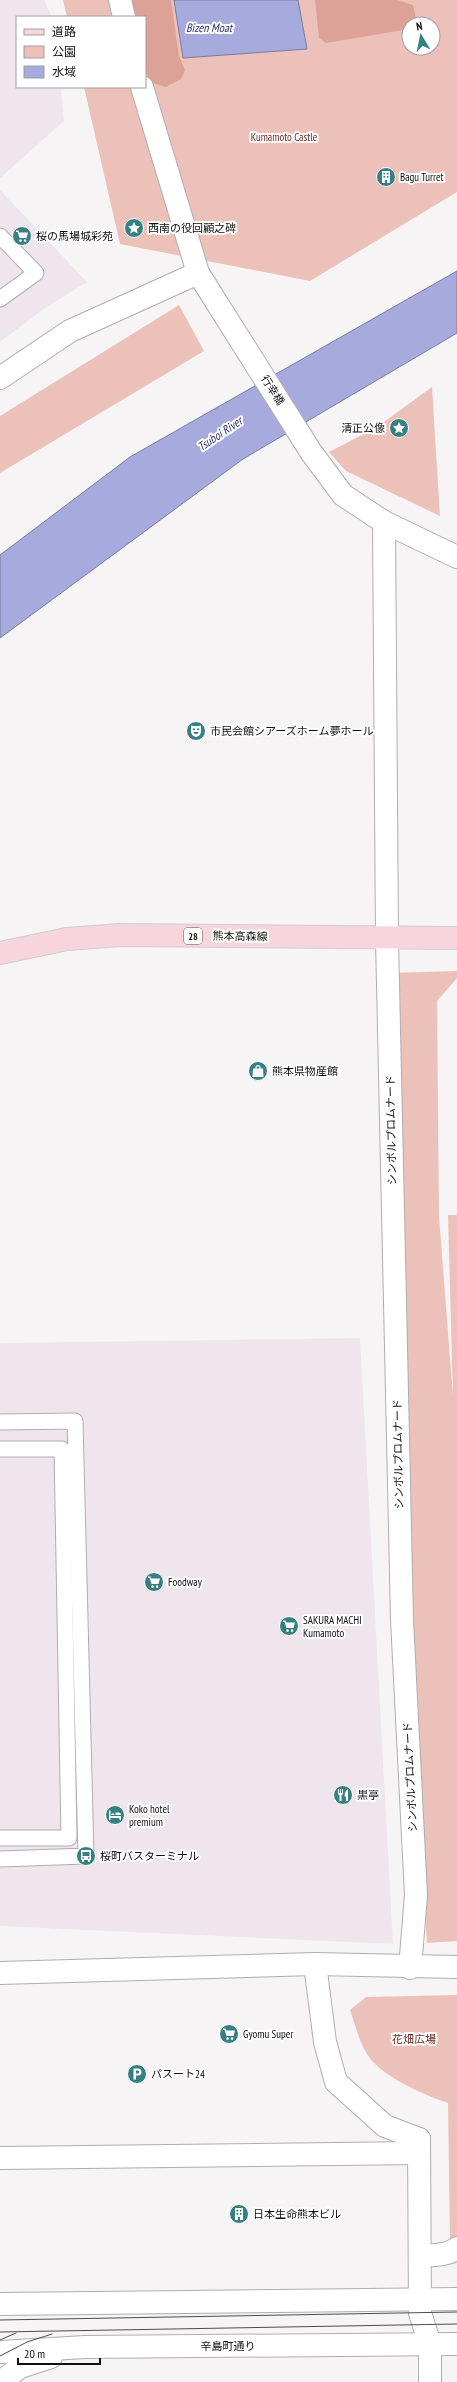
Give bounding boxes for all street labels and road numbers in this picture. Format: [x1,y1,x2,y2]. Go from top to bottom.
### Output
street label: 行幸橋 [258,372,288,408]
road number: 28 [184,928,202,944]
street label: 熊本高森線 [212,929,268,943]
street label: シンボルプロムナード [383,1075,399,1185]
street label: シンボルプロムナード [390,1399,406,1509]
street label: シンボルプロムナード [400,1722,420,1832]
street label: 辛島町通り [201,2339,256,2353]

